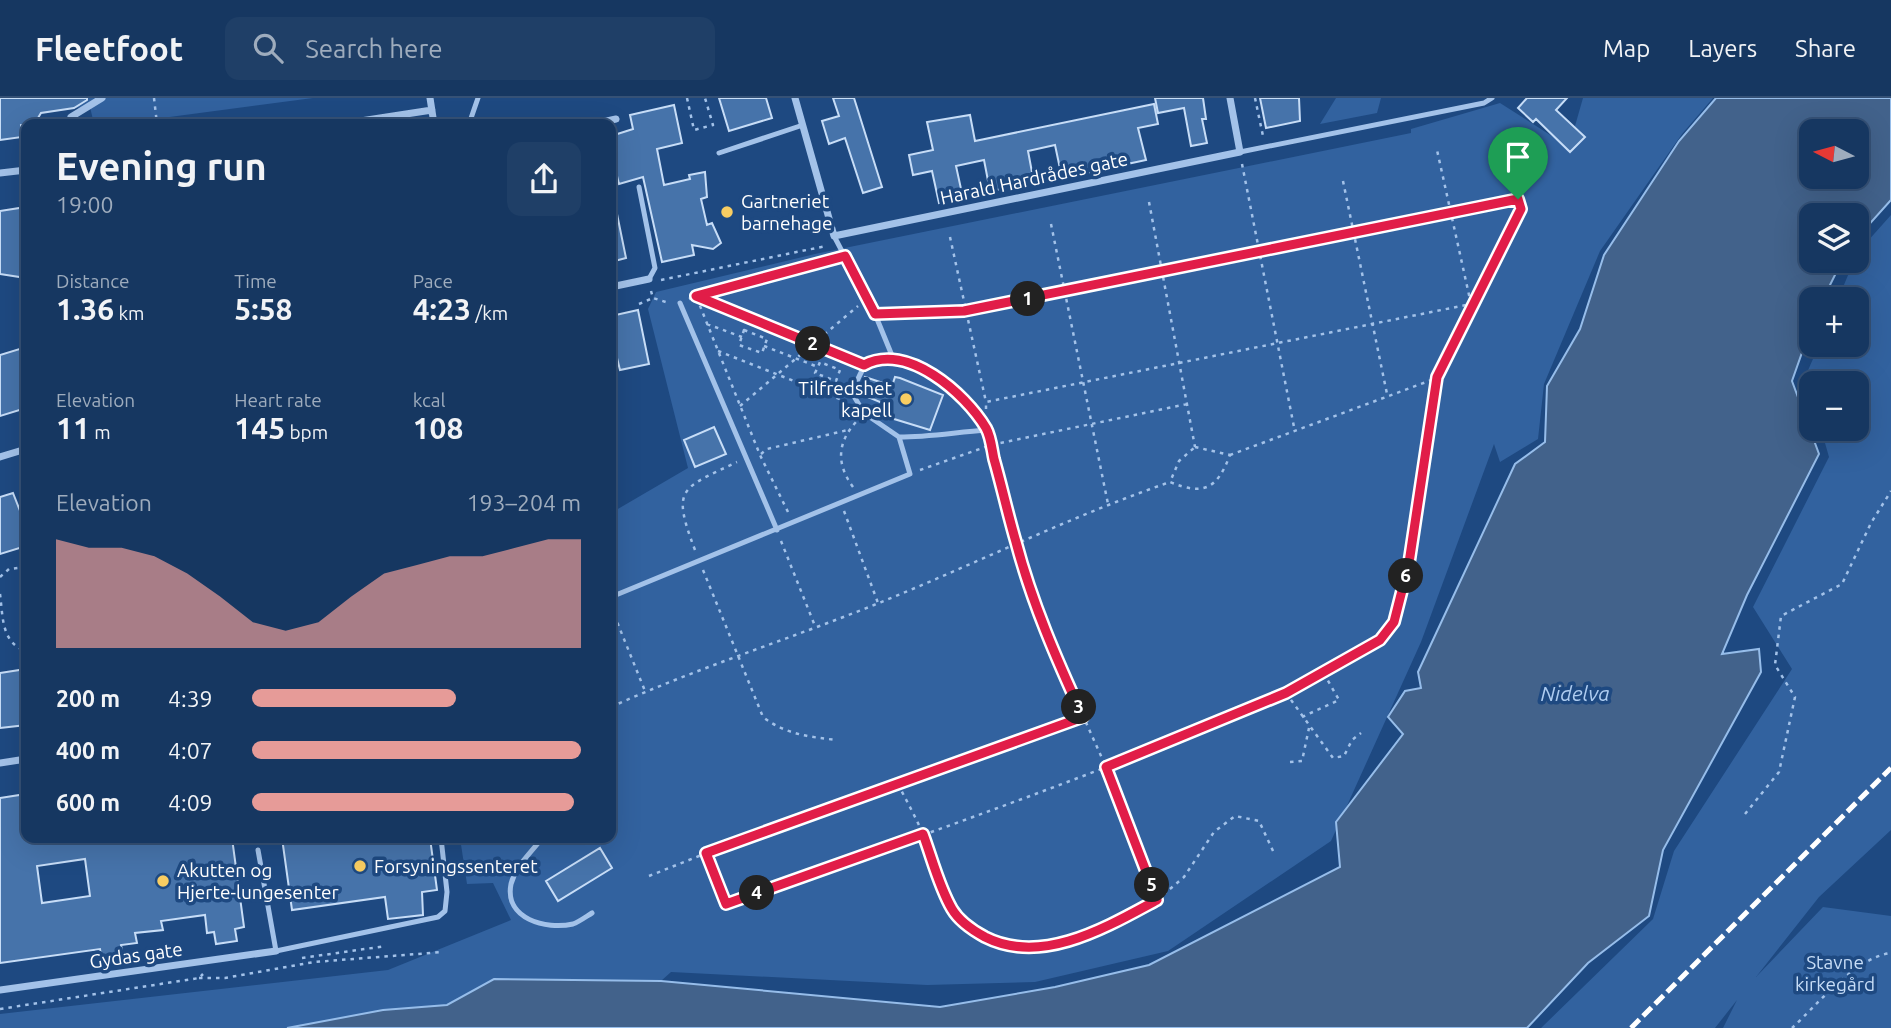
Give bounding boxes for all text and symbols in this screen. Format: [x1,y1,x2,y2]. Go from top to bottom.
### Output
search box [225,17,715,80]
icon: search [249,29,287,67]
text: Fleetfoot [35,30,183,67]
text: Search here [305,34,443,63]
text: Map [1603,35,1650,62]
text: Layers [1688,35,1757,62]
text: Share [1795,35,1856,62]
north arrow [1799,119,1869,189]
map controls [1799,119,1869,441]
pin [1488,127,1548,199]
icon: arrive [1499,138,1537,176]
button: share [507,142,581,216]
text: Evening run [56,145,267,187]
street label: Harald Hardrådes gate [938,147,1130,209]
place label: Gartneriet barnehage [741,190,832,234]
text: 19:00 [56,192,114,217]
button: layers [1799,203,1869,273]
marker: Gartneriet barnehage [719,204,735,220]
text: Distance [56,270,130,292]
text: Time [234,270,277,292]
text: Pace [413,270,453,292]
pin: 1 [1010,282,1046,316]
text: 1 [1022,287,1033,309]
button: + [1799,287,1869,357]
text: 1.36 [56,292,114,326]
text: 5:58 [234,292,292,326]
text: 4:23 [413,292,471,326]
text: km [114,302,144,324]
text: /km [471,302,508,324]
pin: 2 [796,327,830,362]
text: 2 [807,332,818,354]
button: − [1799,371,1869,441]
place label: Tilfredshet kapell [798,377,893,421]
text: Elevation [56,389,135,411]
text: Heart rate [234,389,322,411]
text: kcal [413,389,445,411]
marker: Tilfredshet kapell [898,391,914,407]
text: 11 [56,411,90,445]
text: 145 [234,411,285,445]
text: 108 [413,411,463,445]
text: m [90,421,111,443]
text: bpm [285,421,328,443]
text: Elevation [56,490,152,515]
text: 193–204 m [467,490,581,515]
pin: 6 [1388,559,1424,594]
text: 6 [1400,564,1411,586]
water label: Nidelva [1540,681,1610,705]
text: 200 m [56,686,120,711]
text: 4:39 [168,686,213,711]
pin: 3 [1062,690,1096,724]
text: 3 [1073,695,1084,717]
text: 400 m [56,738,120,763]
text: 4:07 [168,738,213,763]
text: 600 m [56,790,120,815]
text: 4:09 [168,790,213,815]
place label: Forsyningssenteret [374,855,538,877]
marker: Forsyningssenteret [352,858,368,874]
place label: Akutten og Hjerte-lungesenter [177,859,339,903]
pin: 5 [1134,868,1170,902]
marker: Akutten og Hjerte-lungesenter [155,873,171,889]
text: 5 [1146,873,1157,895]
pin: 4 [740,876,774,910]
text: 4 [751,881,762,903]
street label: Gydas gate [88,938,184,972]
park label: Stavne kirkegård [1795,951,1875,995]

